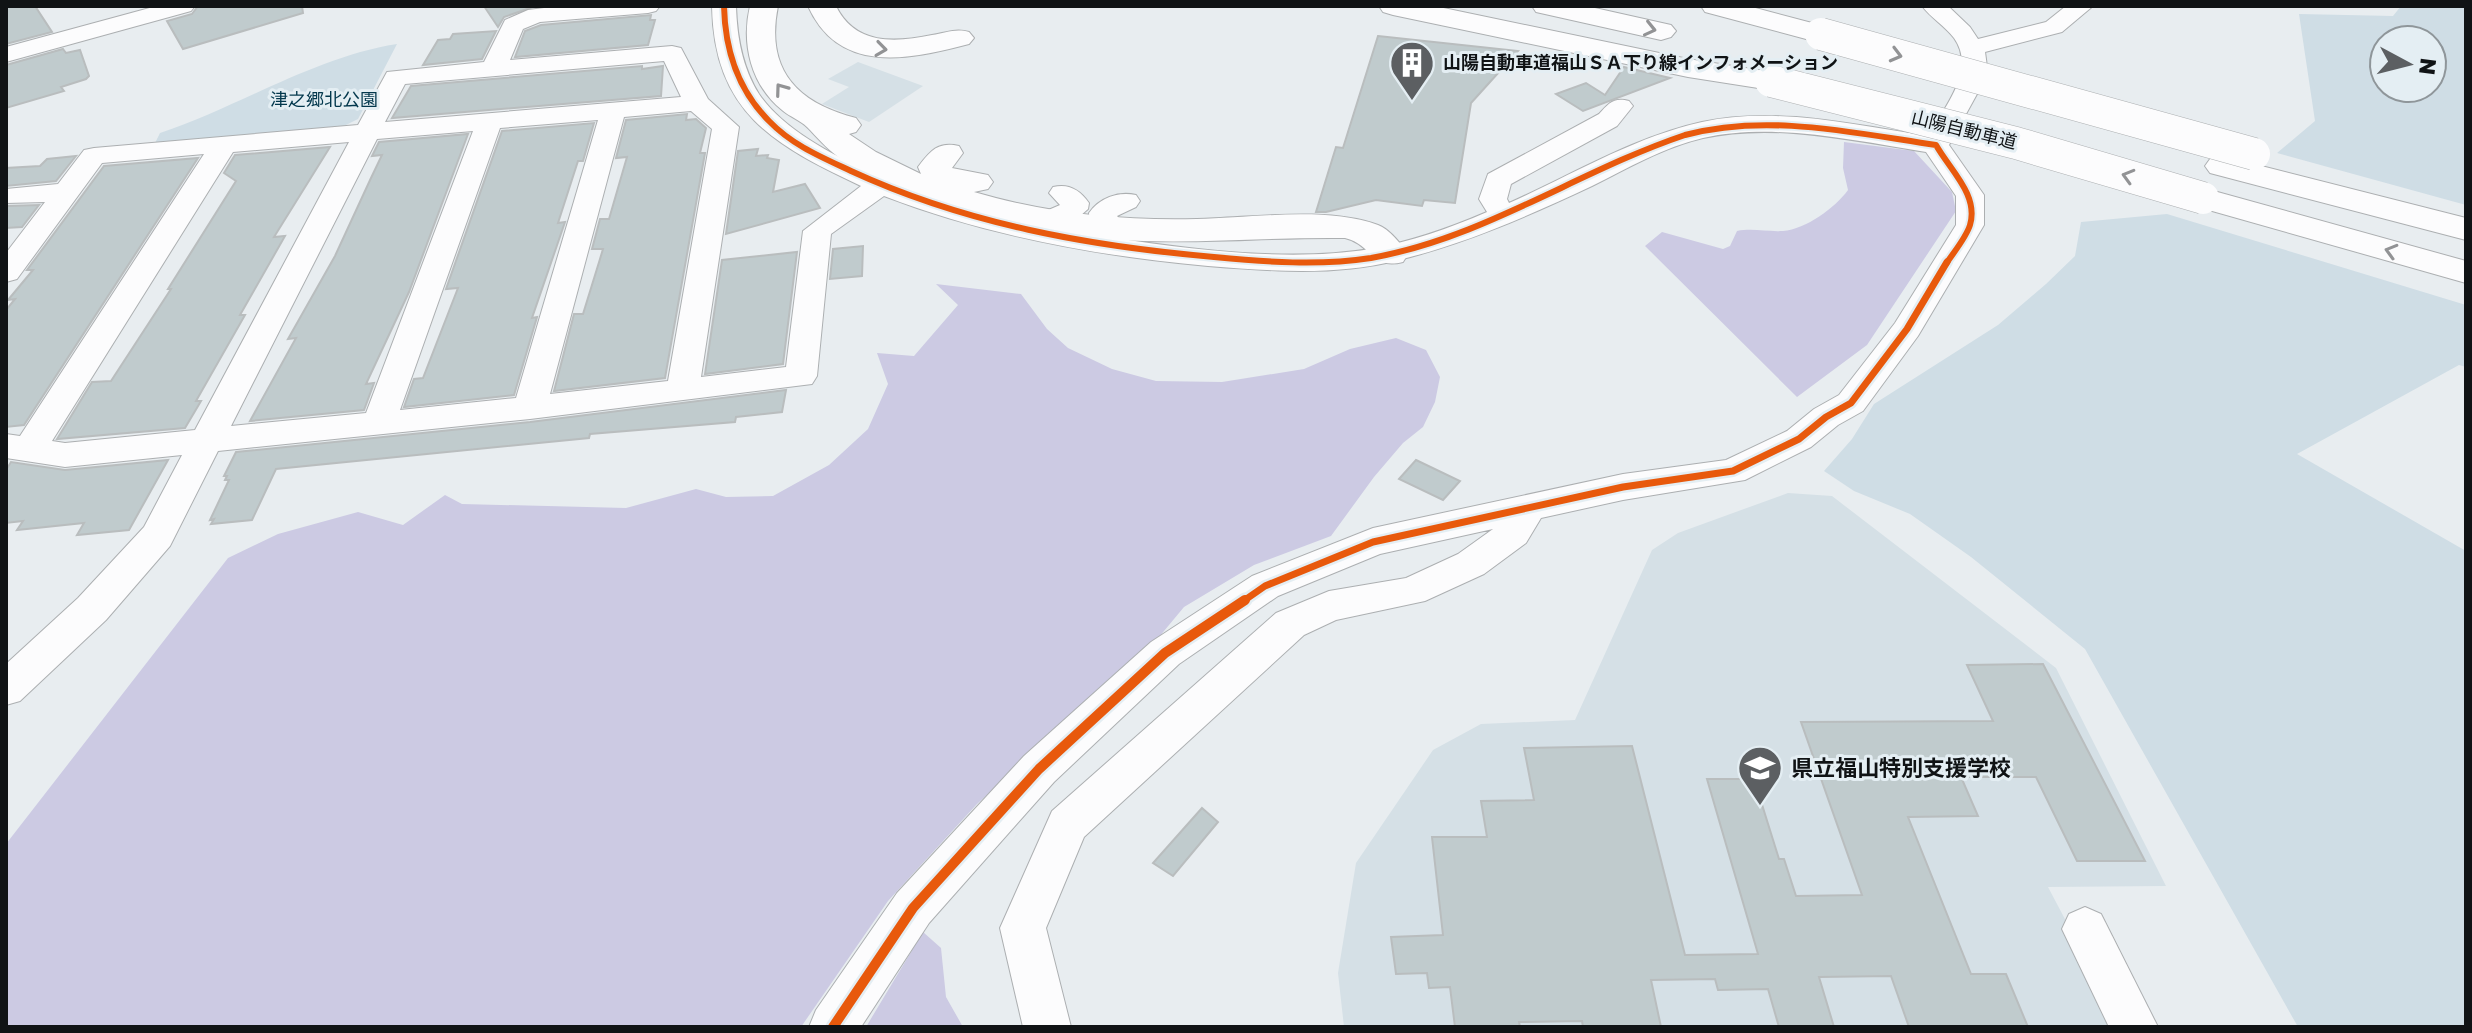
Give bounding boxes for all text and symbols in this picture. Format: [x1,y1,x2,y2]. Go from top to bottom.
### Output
one-way arrow [1642,20,1656,37]
north arrow [2368,24,2448,104]
building icon: 山陽自動車道福山ＳＡ下り線インフォメーション [1388,39,1436,102]
one-way arrow [874,40,888,57]
one-way arrow [1889,46,1903,63]
place label: 山陽自動車道福山ＳＡ下り線インフォメーション [1443,51,1838,73]
text: N [2414,57,2443,76]
one-way arrow [777,83,791,97]
park label: 津之郷北公園 [270,88,378,110]
street label: 山陽自動車道 [1909,105,2019,153]
one-way arrow [2121,169,2135,185]
one-way arrow [2384,244,2398,260]
school or university icon: 県立福山特別支援学校 [1736,744,1784,807]
place label: 県立福山特別支援学校 [1791,754,2011,781]

